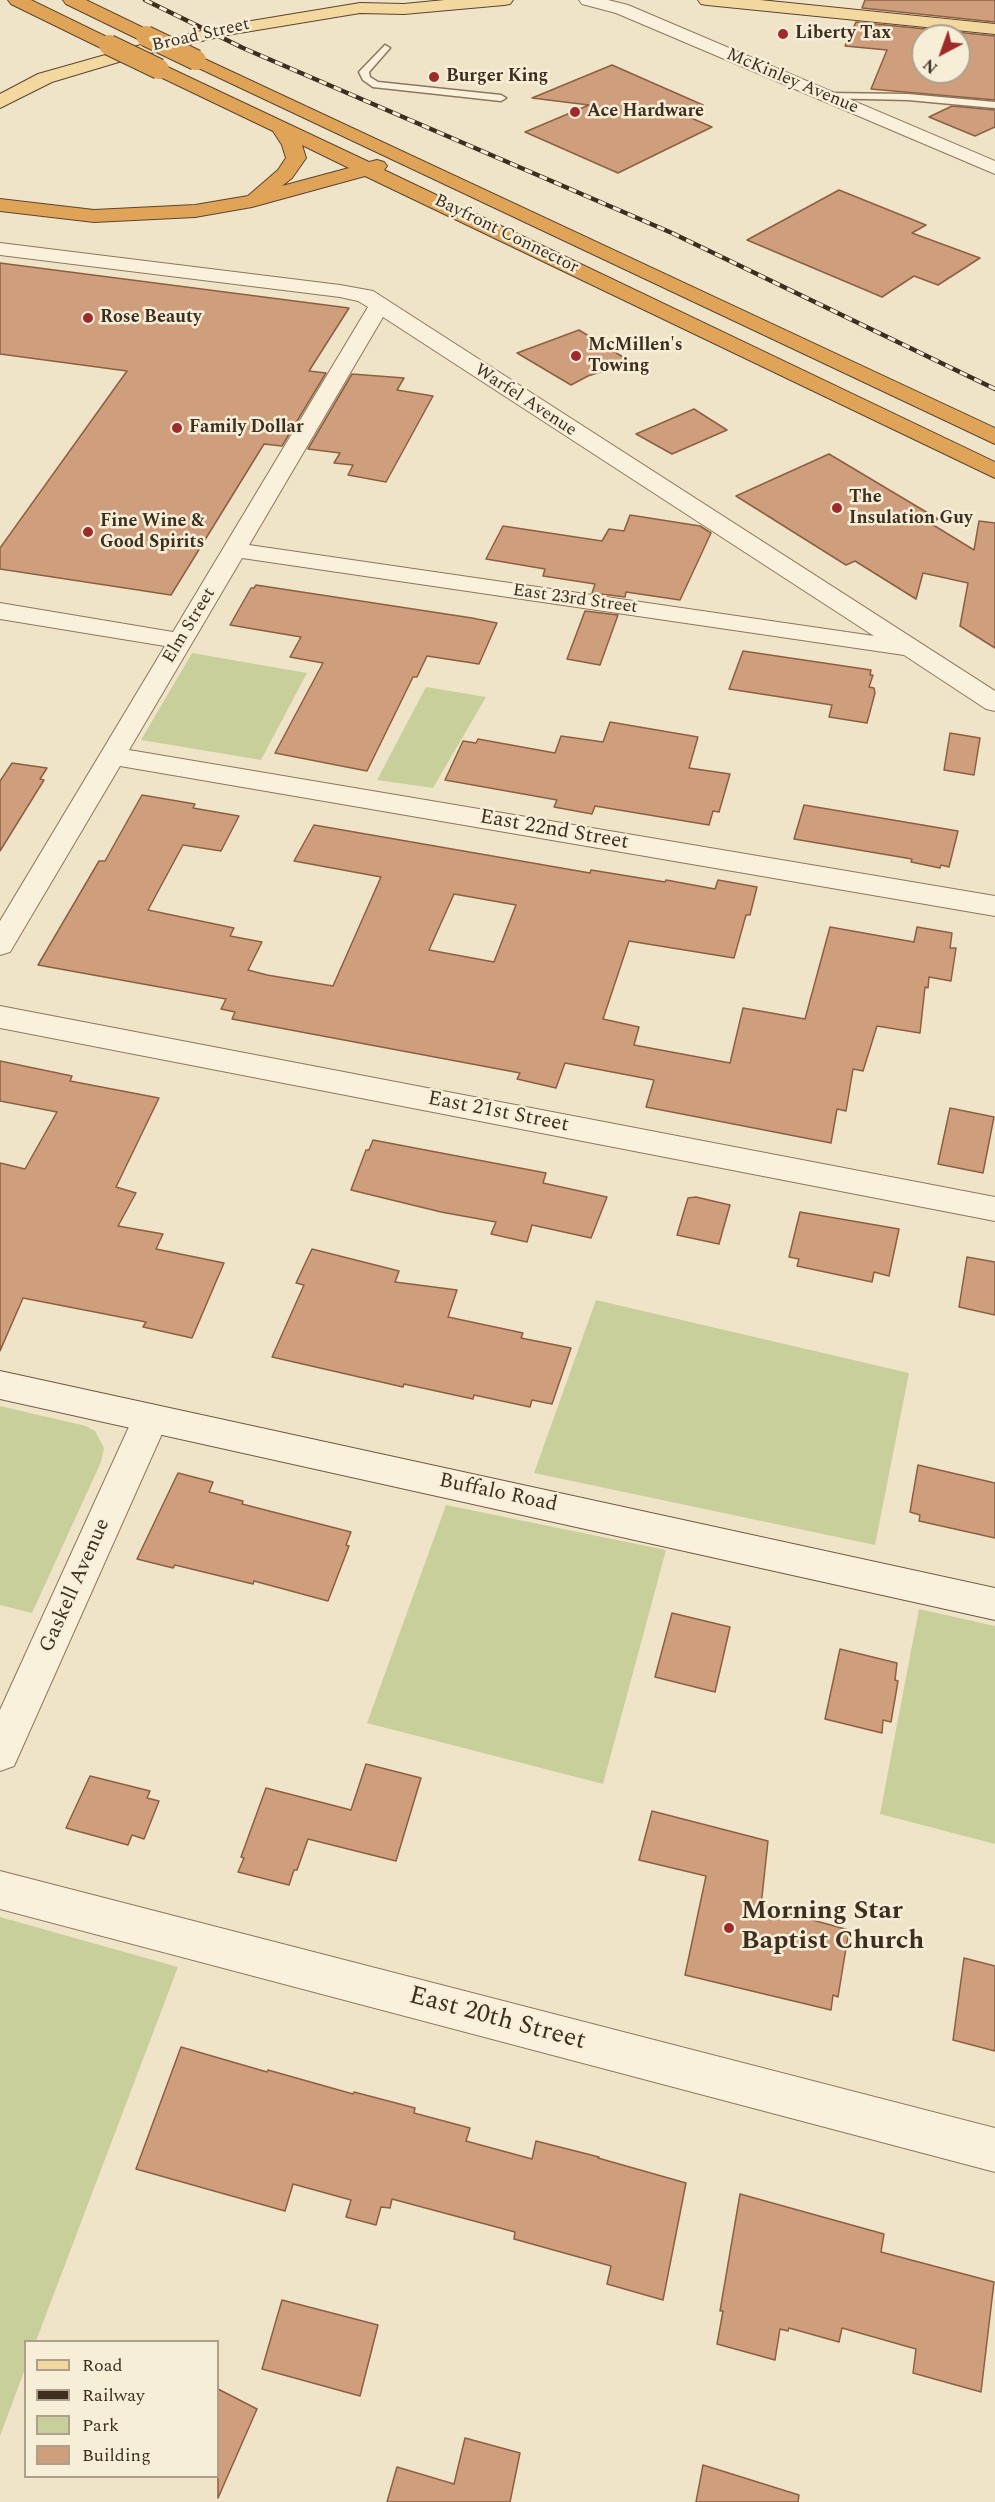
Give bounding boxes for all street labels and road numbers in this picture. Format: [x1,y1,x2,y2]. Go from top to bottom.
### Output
street label: Broad Street [150,14,252,58]
street label: McKinley Avenue [723,44,861,120]
street label: Bayfront Connector [430,191,582,279]
street label: Warfel Avenue [470,360,580,442]
street label: East 23rd Street [511,581,639,619]
street label: Elm Street [159,584,221,668]
street label: East 22nd Street [478,805,630,857]
street label: East 21st Street [425,1087,571,1139]
street label: Buffalo Road [437,1469,559,1519]
street label: Gaskell Avenue [35,1515,117,1657]
street label: East 20th Street [405,1981,589,2059]

